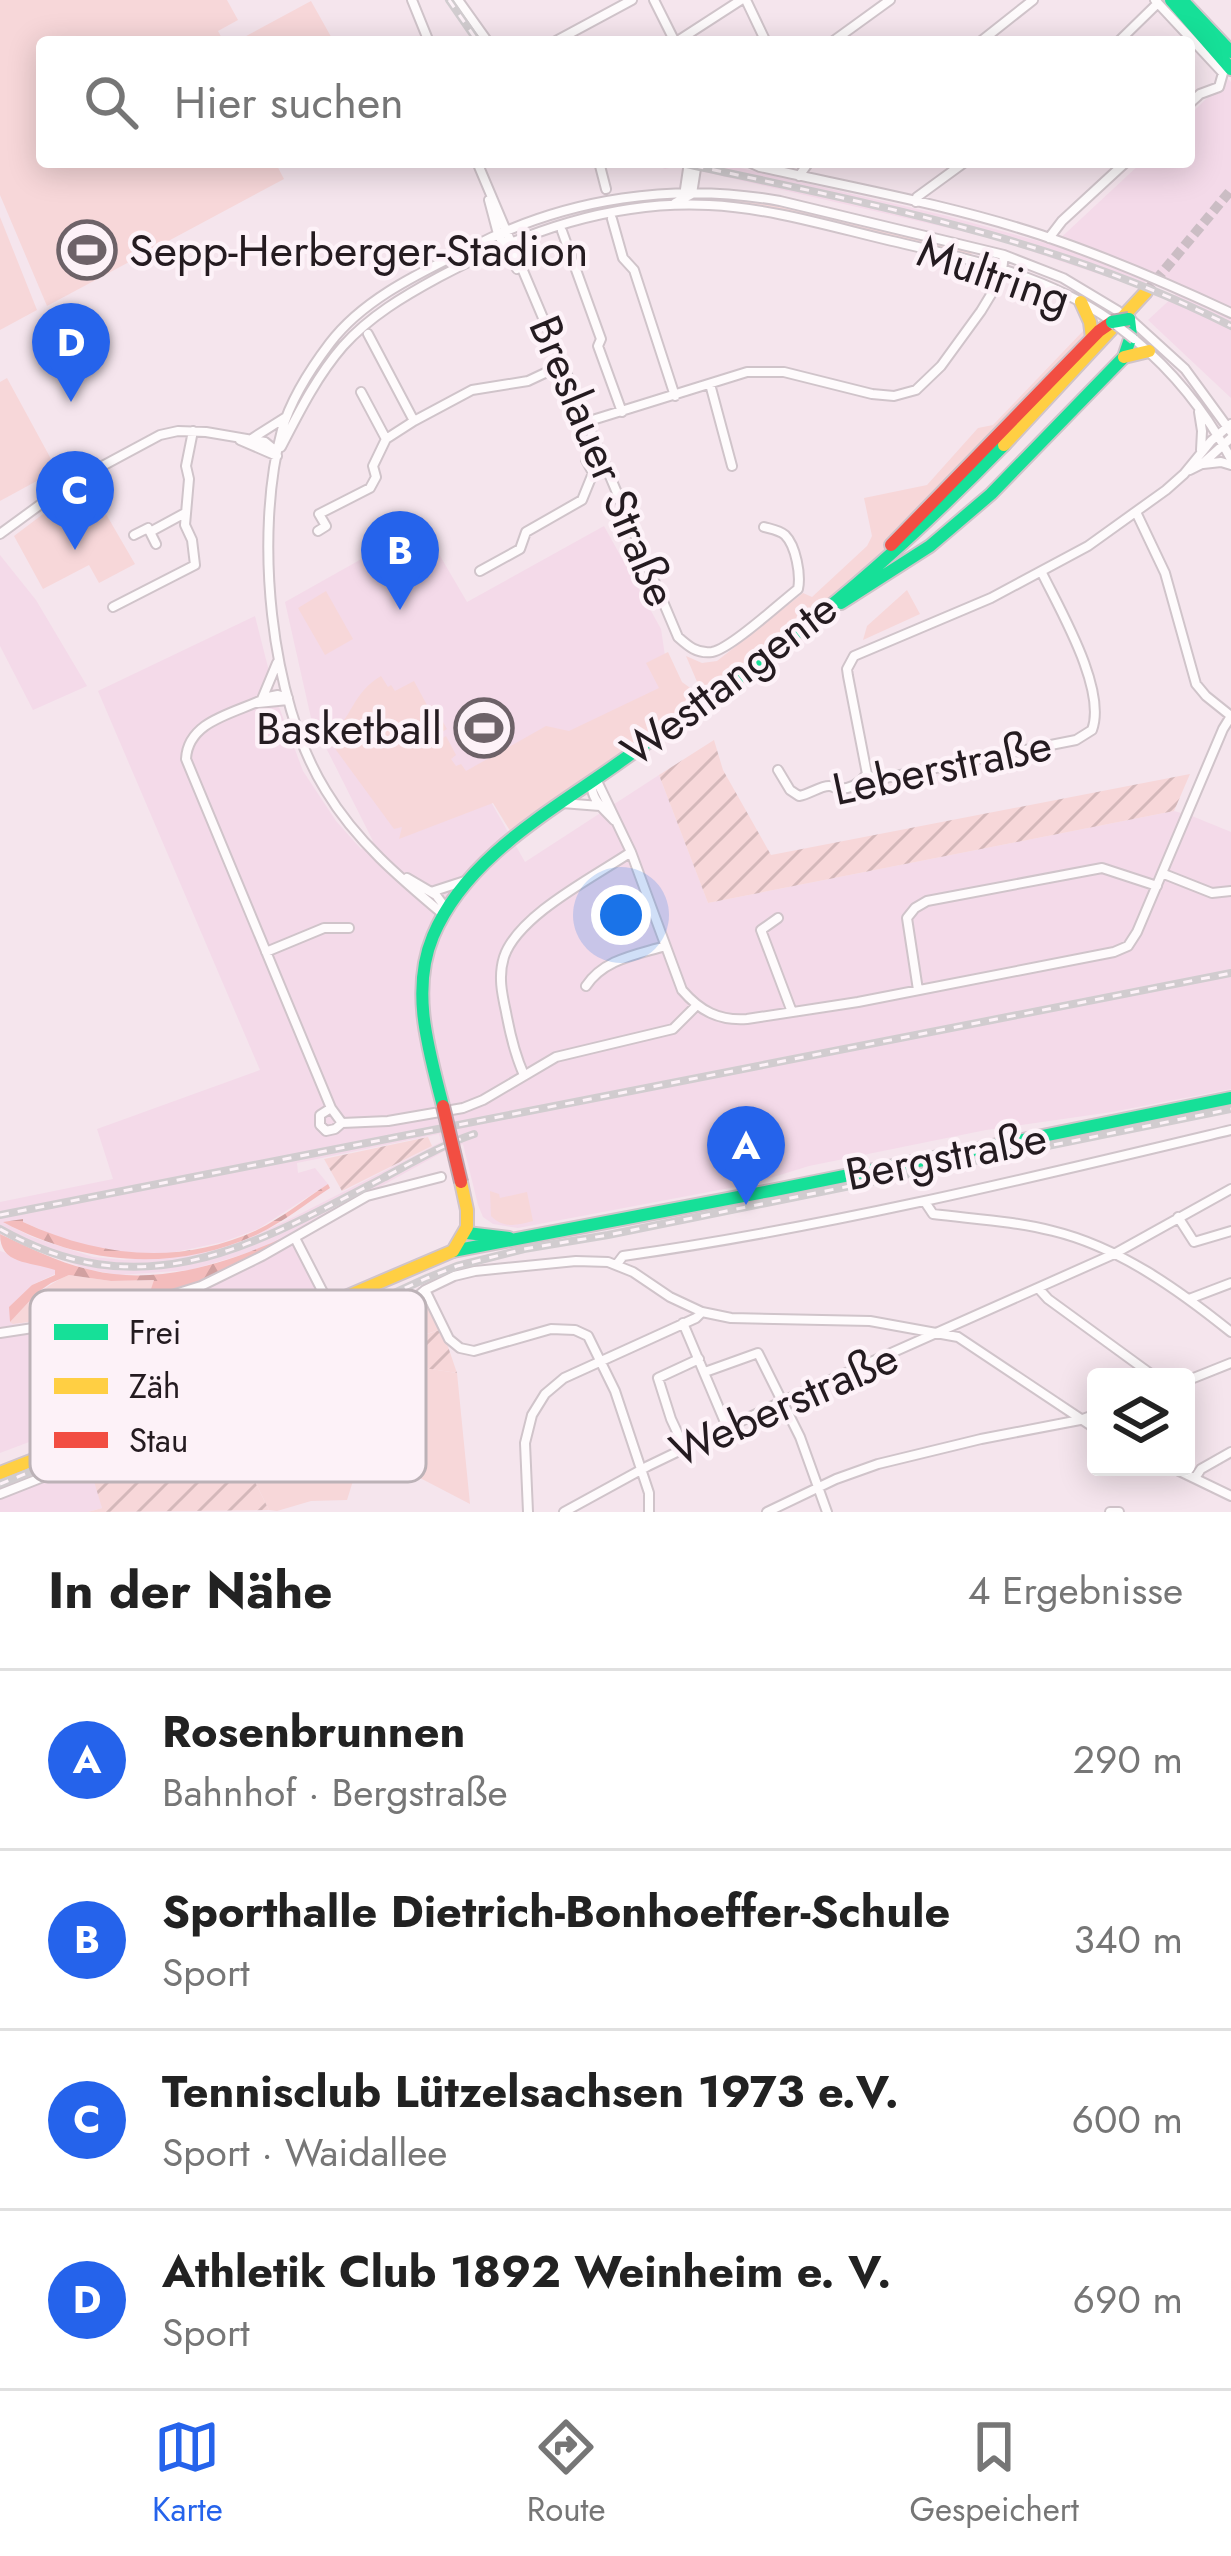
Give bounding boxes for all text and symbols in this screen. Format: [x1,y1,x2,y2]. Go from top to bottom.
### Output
search box [36,36,1195,168]
icon: search [78,69,144,135]
text: Hier suchen [174,70,404,135]
place label: Sepp-Herberger-Stadion [129,218,588,283]
sports icon: Sepp-Herberger-Stadion [56,219,118,281]
street label: Multring [909,219,1079,331]
pin: D [32,303,110,402]
street label: Breslauer Straße [513,306,693,616]
pin: C [36,451,114,550]
pin: B [361,511,439,610]
street label: Westtangente [607,576,851,782]
place label: Basketball [256,696,442,761]
sports icon: Basketball [453,697,515,759]
street label: Leberstraße [827,712,1057,822]
your location [591,885,651,945]
street label: Bergstraße [840,1105,1052,1207]
pin: A [707,1106,785,1205]
legend [30,1290,426,1482]
text: Frei [129,1309,181,1356]
street label: Weberstraße [660,1325,908,1483]
text: Zäh [129,1363,180,1410]
map controls [1087,1368,1195,1476]
button: layers [1087,1368,1195,1476]
text: Stau [129,1417,188,1464]
text: In der Nähe [48,1553,332,1627]
text: 4 Ergebnisse [968,1562,1183,1619]
text: Rosenbrunnen [162,1699,465,1764]
text: A [73,1731,101,1788]
text: 290 m [1073,1731,1183,1788]
text: Bahnhof · Bergstraße [162,1764,508,1821]
text: Sporthalle Dietrich-Bonhoeffer-Schule [162,1879,950,1944]
text: B [74,1911,100,1968]
text: 340 m [1073,1911,1183,1968]
text: Sport [162,1944,250,2001]
text: Tennisclub Lützelsachsen 1973 e.V. [162,2059,899,2124]
text: C [73,2091,101,2148]
text: 600 m [1072,2091,1183,2148]
text: Sport · Waidallee [162,2124,447,2181]
text: Athletik Club 1892 Weinheim e. V. [162,2239,891,2304]
text: D [73,2271,101,2328]
text: 690 m [1073,2271,1183,2328]
text: Sport [162,2304,250,2361]
tab: Karte [152,2414,223,2533]
tab: Route [527,2414,605,2533]
tab: Gespeichert [909,2414,1079,2533]

